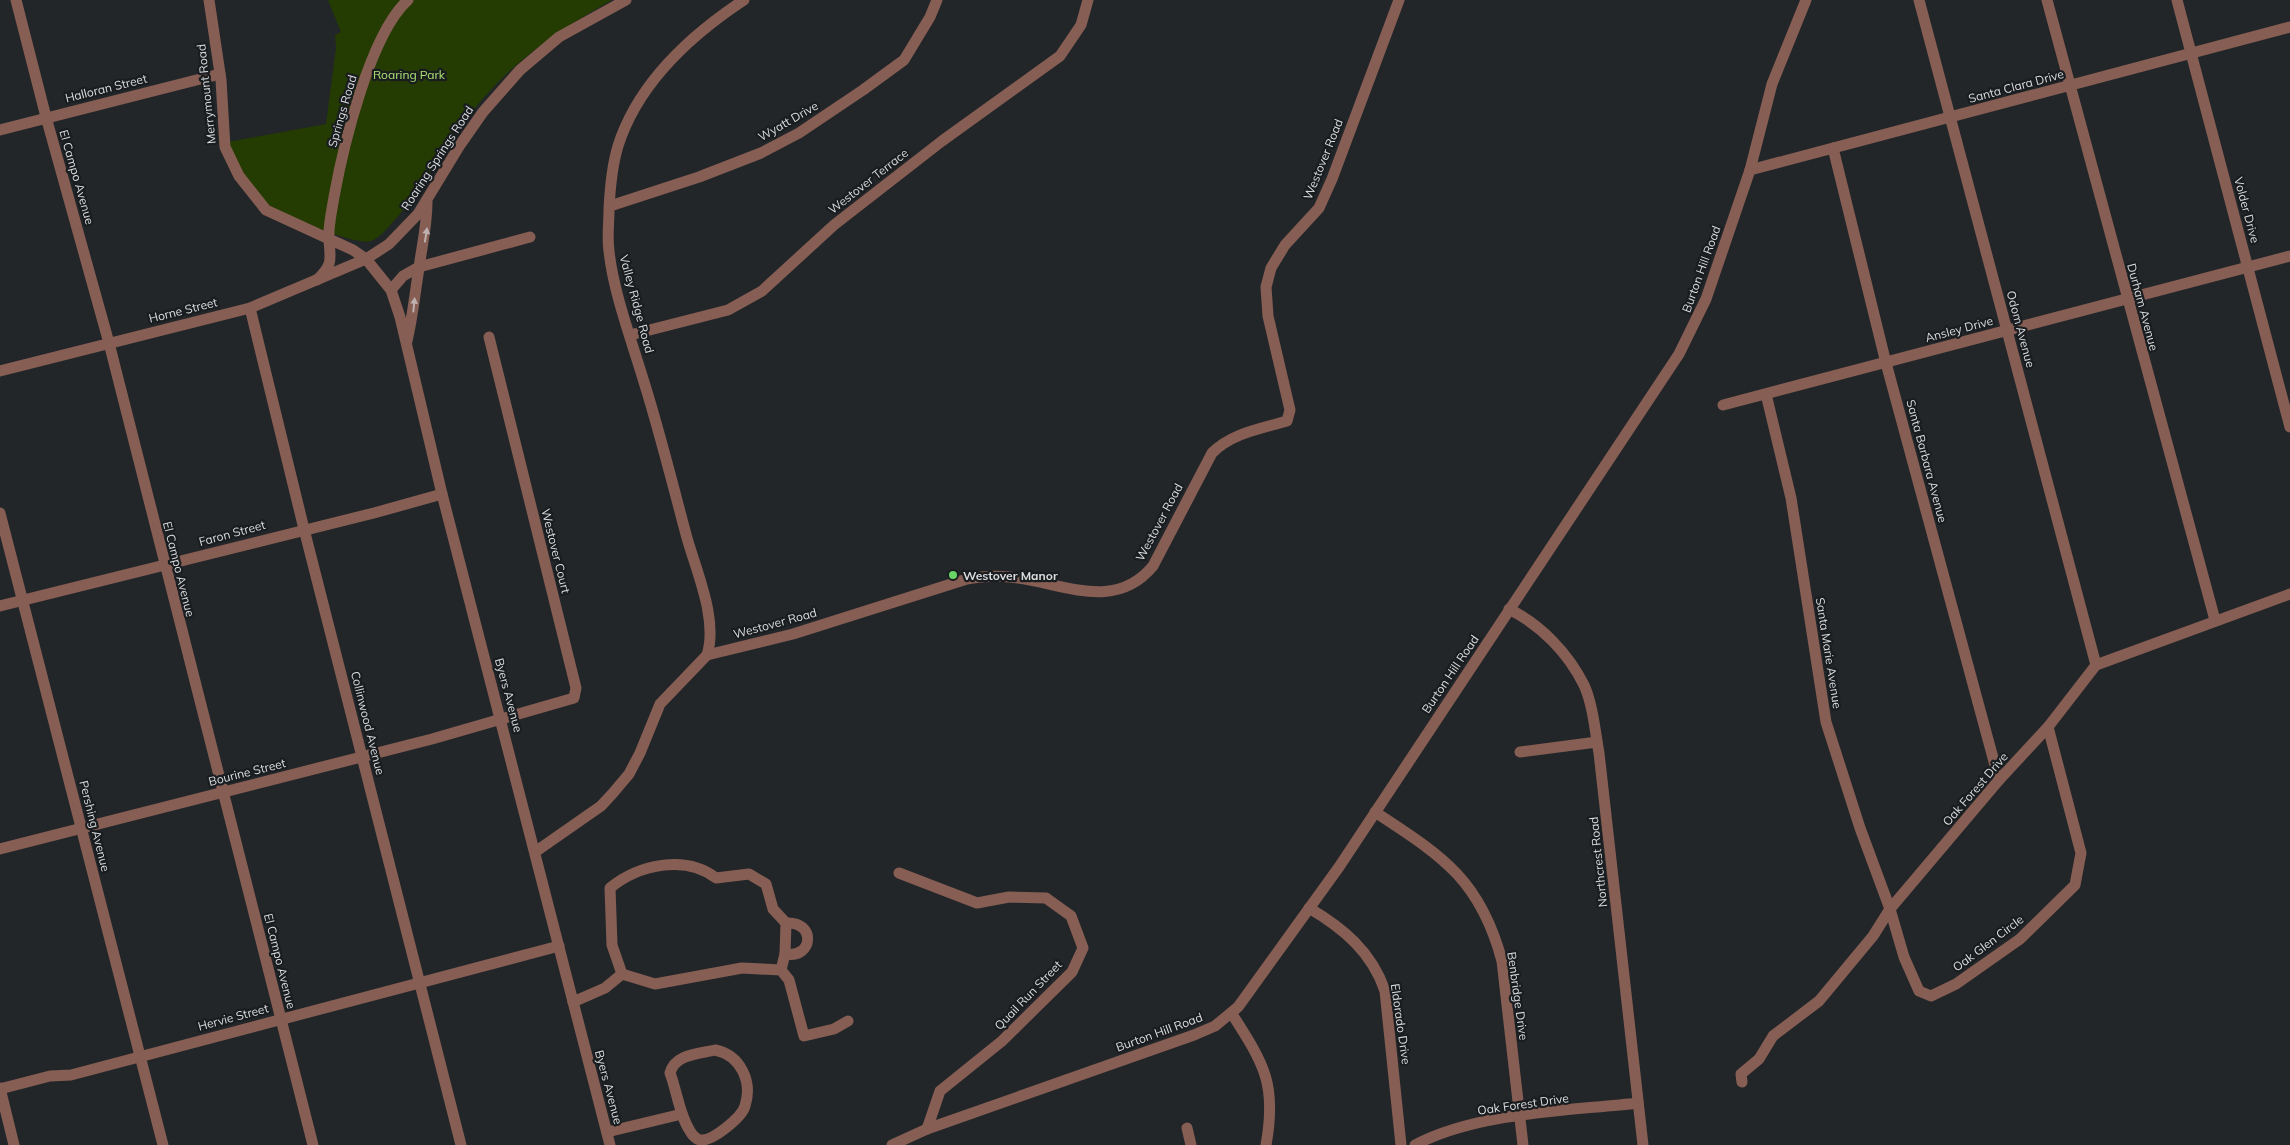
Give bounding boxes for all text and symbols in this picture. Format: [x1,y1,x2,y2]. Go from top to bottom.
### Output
street label: Merrymount Road [193,43,219,145]
street label: Santa Clara Drive [1967,66,2065,106]
park label: Roaring Park [373,67,446,82]
street label: Halloran Street [64,71,148,105]
street label: Springs Road [324,73,360,149]
street label: Wyatt Drive [755,98,821,144]
street label: Roaring Springs Road [398,103,476,213]
street label: Westover Road [1300,116,1346,202]
street label: El Campo Avenue [56,128,98,226]
street label: Westover Terrace [825,145,911,217]
street label: Volder Drive [2231,175,2263,245]
street label: Burton Hill Road [1678,224,1724,314]
one-way arrow [422,226,430,242]
street label: Valley Ridge Road [617,253,657,355]
street label: Durham Avenue [2124,262,2162,352]
street label: Odom Avenue [2004,289,2038,369]
street label: Horne Street [147,294,219,326]
one-way arrow [411,297,419,313]
street label: Ansley Drive [1923,313,1995,345]
street label: Santa Barbara Avenue [1903,398,1951,524]
street label: Westover Road [1132,481,1186,563]
street label: Westover Court [538,507,574,595]
street label: Faron Street [197,517,267,549]
street label: El Campo Avenue [160,520,198,618]
place label: Westover Manor [963,568,1058,583]
marker: Westover Manor [947,569,959,581]
street label: Santa Marie Avenue [1813,596,1845,710]
street label: Westover Road [732,605,818,641]
street label: Burton Hill Road [1418,632,1482,716]
street label: Byers Avenue [492,656,526,734]
street label: Collinwood Avenue [348,670,388,776]
street label: Oak Forest Drive [1939,749,2011,829]
street label: Bourine Street [207,755,287,789]
street label: Pershing Avenue [76,779,114,873]
street label: Northcrest Road [1586,816,1610,908]
street label: El Campo Avenue [261,912,299,1010]
street label: Oak Glen Circle [1950,912,2026,974]
street label: Benbridge Drive [1504,951,1532,1041]
street label: Quail Run Street [991,957,1065,1033]
street label: Eldorado Drive [1388,983,1414,1065]
street label: Hervie Street [196,1000,270,1034]
street label: Burton Hill Road [1114,1009,1204,1055]
street label: Byers Avenue [592,1048,626,1126]
street label: Oak Forest Drive [1476,1090,1570,1118]

